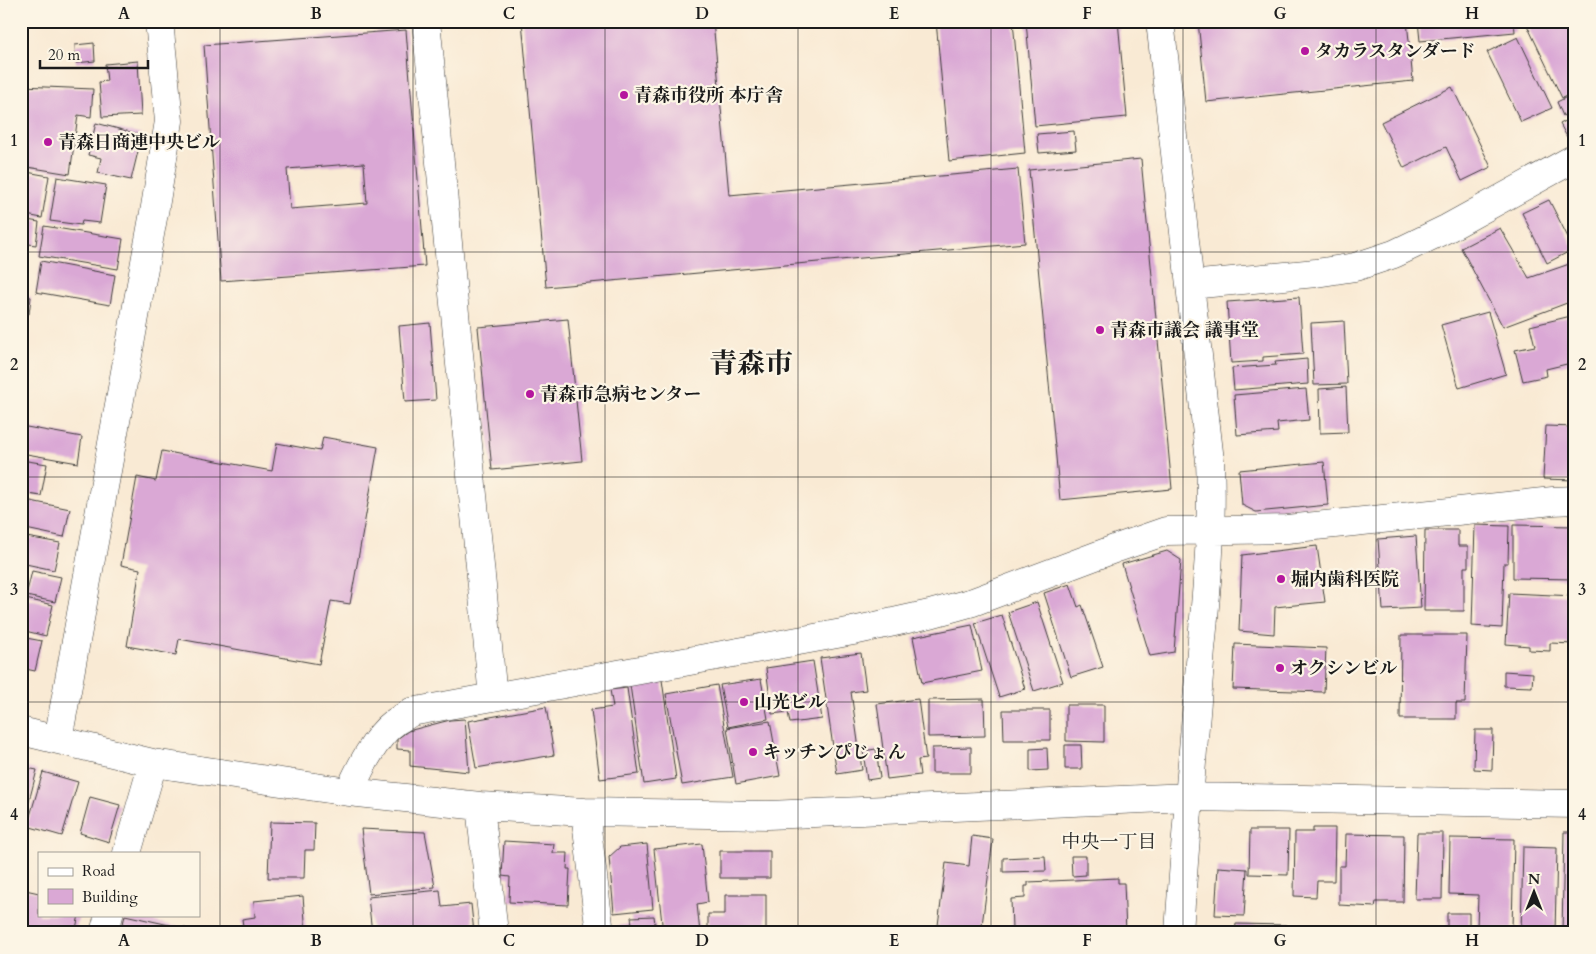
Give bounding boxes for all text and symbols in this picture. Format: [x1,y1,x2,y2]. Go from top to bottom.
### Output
text: A [118,3,130,25]
text: B [310,3,322,25]
text: C [503,3,515,25]
text: D [695,3,709,25]
text: E [889,3,899,25]
text: F [1082,3,1092,25]
text: G [1273,3,1287,25]
text: H [1465,3,1479,25]
scale bar [40,38,148,70]
place label: タカラスタンダード [1315,39,1476,64]
text: 20 m [48,45,80,65]
marker: タカラスタンダード [1299,45,1311,57]
place label: 青森市役所 本庁舎 [634,83,783,108]
marker: 青森市役所 本庁舎 [618,89,630,101]
text: 1 [10,130,18,152]
place label: 青森日商連中央ビル [58,130,220,155]
text: 1 [1578,130,1586,152]
marker: 青森日商連中央ビル [42,136,54,148]
place label: 青森市議会 議事堂 [1110,318,1259,343]
marker: 青森市議会 議事堂 [1094,324,1106,336]
district label: 青森市 [709,345,793,383]
text: 2 [10,354,18,376]
text: 2 [1578,354,1586,376]
place label: 青森市急病センター [540,382,701,407]
marker: 青森市急病センター [524,388,536,400]
place label: 堀内歯科医院 [1291,567,1399,592]
marker: 堀内歯科医院 [1275,573,1287,585]
text: 3 [10,579,18,601]
text: 3 [1578,579,1586,601]
place label: オクシンビル [1290,656,1397,681]
marker: オクシンビル [1274,662,1286,674]
place label: 山光ビル [754,690,826,715]
marker: 山光ビル [738,696,750,708]
place label: キッチンぴじょん [763,740,906,765]
marker: キッチンぴじょん [747,746,759,758]
text: 4 [10,804,18,826]
text: 4 [1578,804,1586,826]
district label: 中央一丁目 [1061,829,1157,855]
legend [38,852,200,916]
text: Road [82,861,115,881]
north arrow [1508,866,1558,916]
text: N [1528,870,1540,889]
text: Building [82,887,138,907]
text: A [118,930,130,952]
text: B [310,930,322,952]
text: C [503,930,515,952]
text: D [695,930,709,952]
text: E [889,930,899,952]
text: F [1082,930,1092,952]
text: G [1273,930,1287,952]
text: H [1465,930,1479,952]

